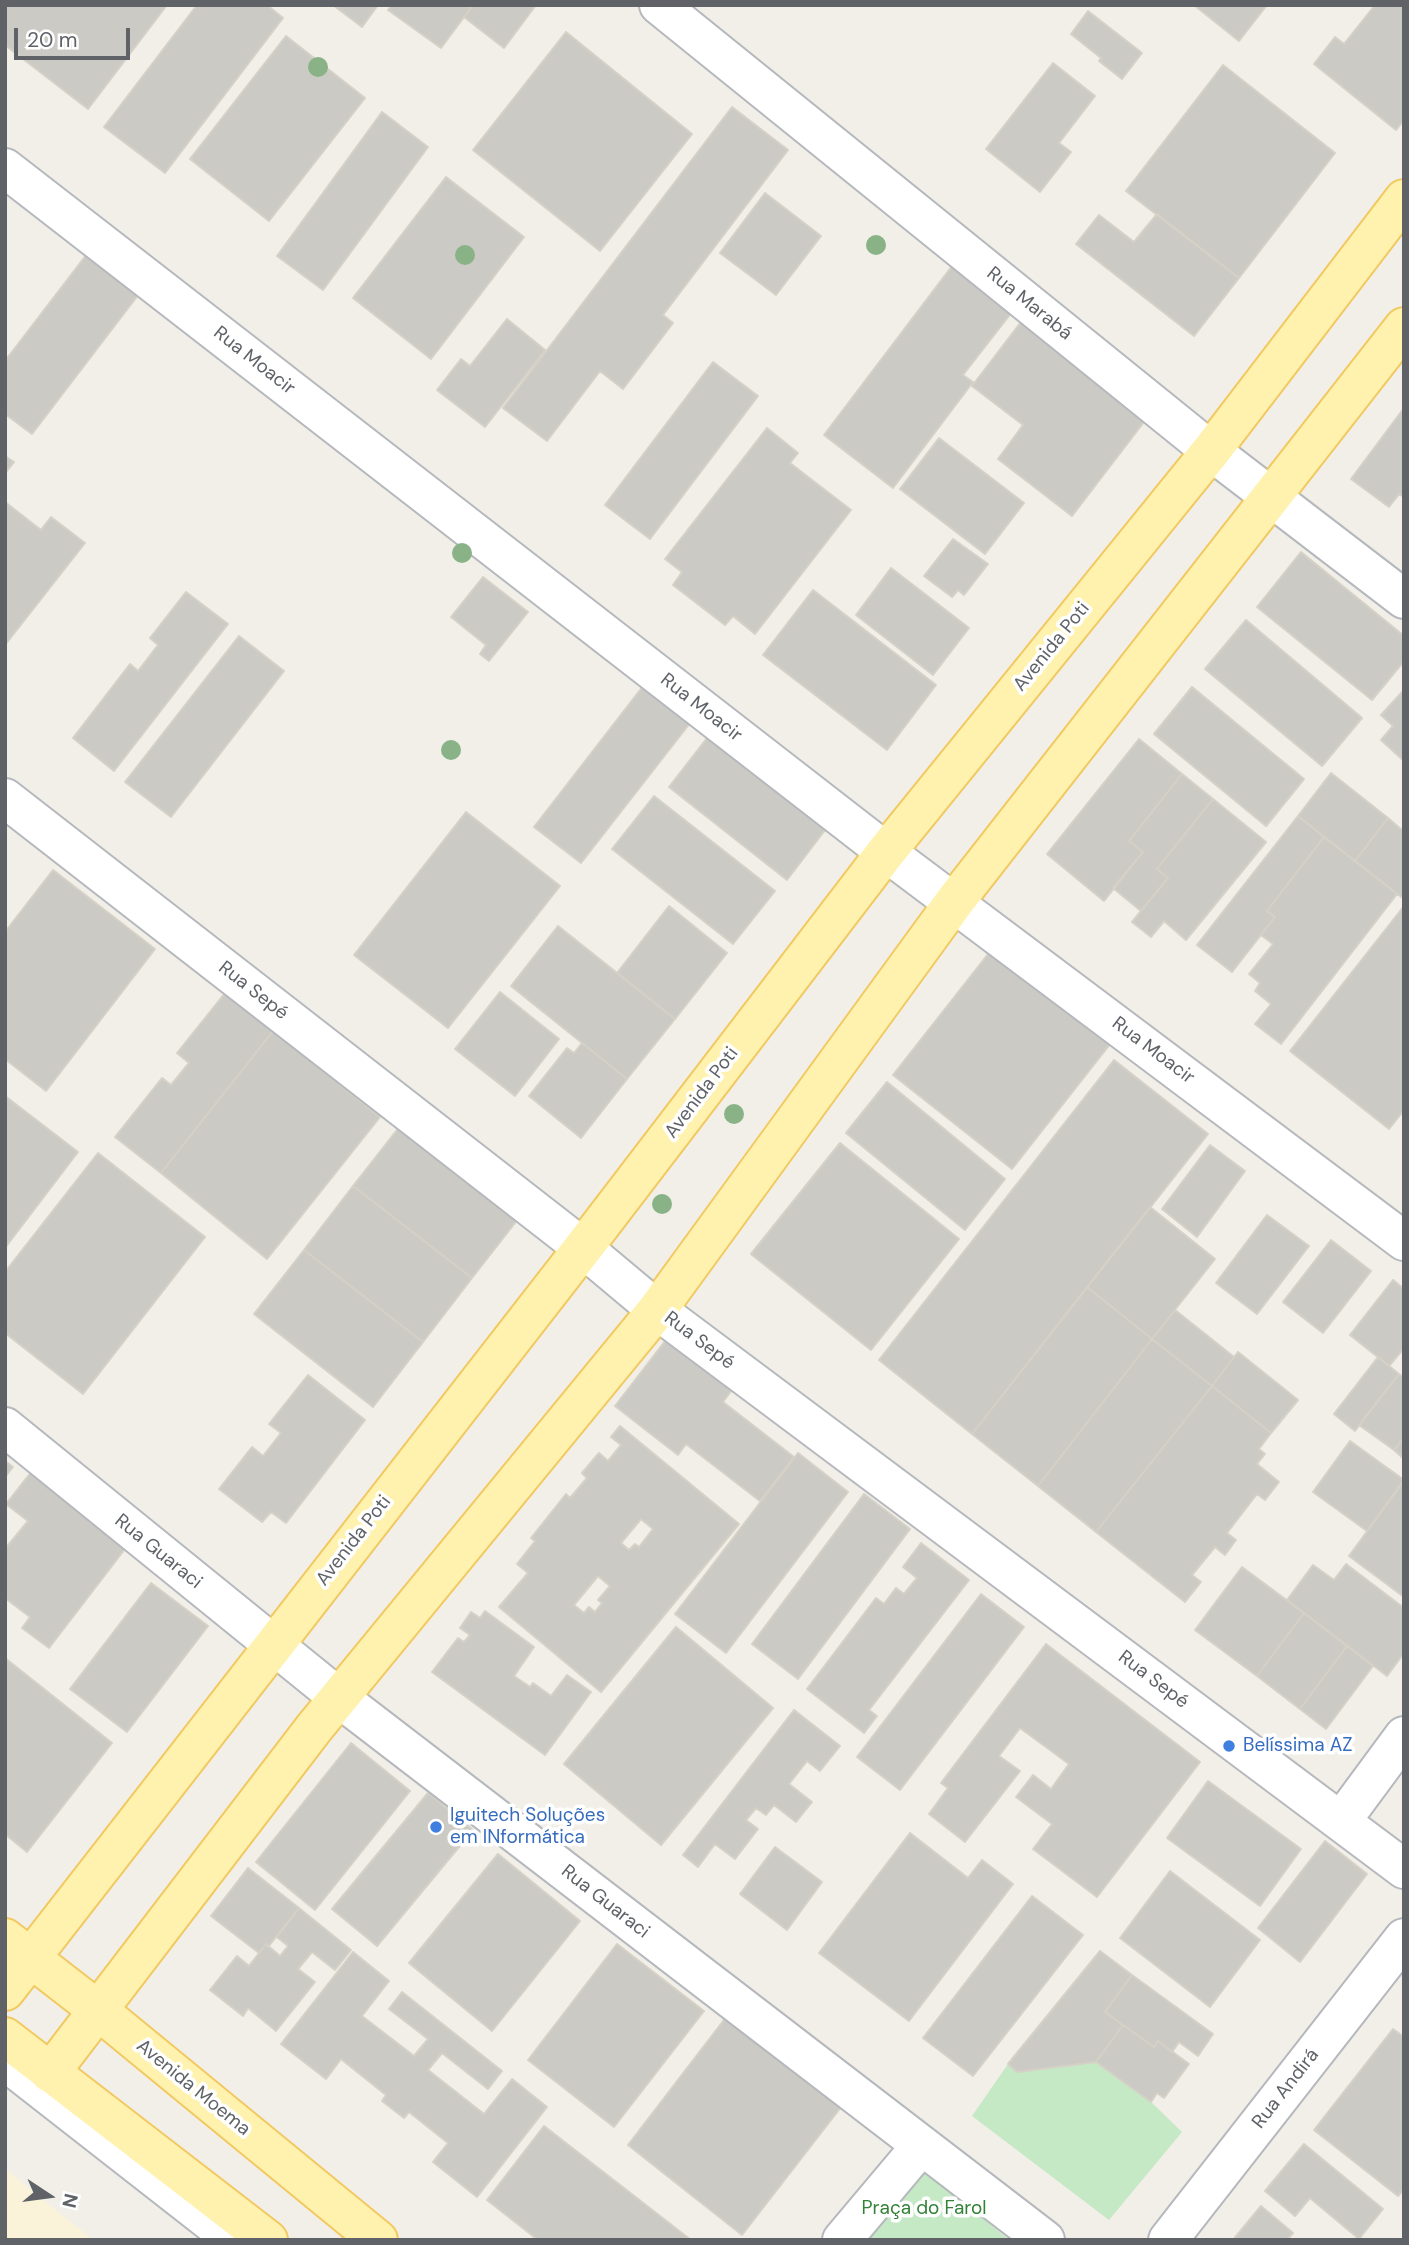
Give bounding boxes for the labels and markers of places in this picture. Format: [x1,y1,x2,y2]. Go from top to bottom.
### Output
place label: Belíssima AZ [1243,1735,1353,1757]
marker: Belíssima AZ [1221,1738,1237,1754]
place label: Iguitech Soluções em INformática [450,1805,605,1849]
marker: Iguitech Soluções em INformática [428,1819,444,1835]

